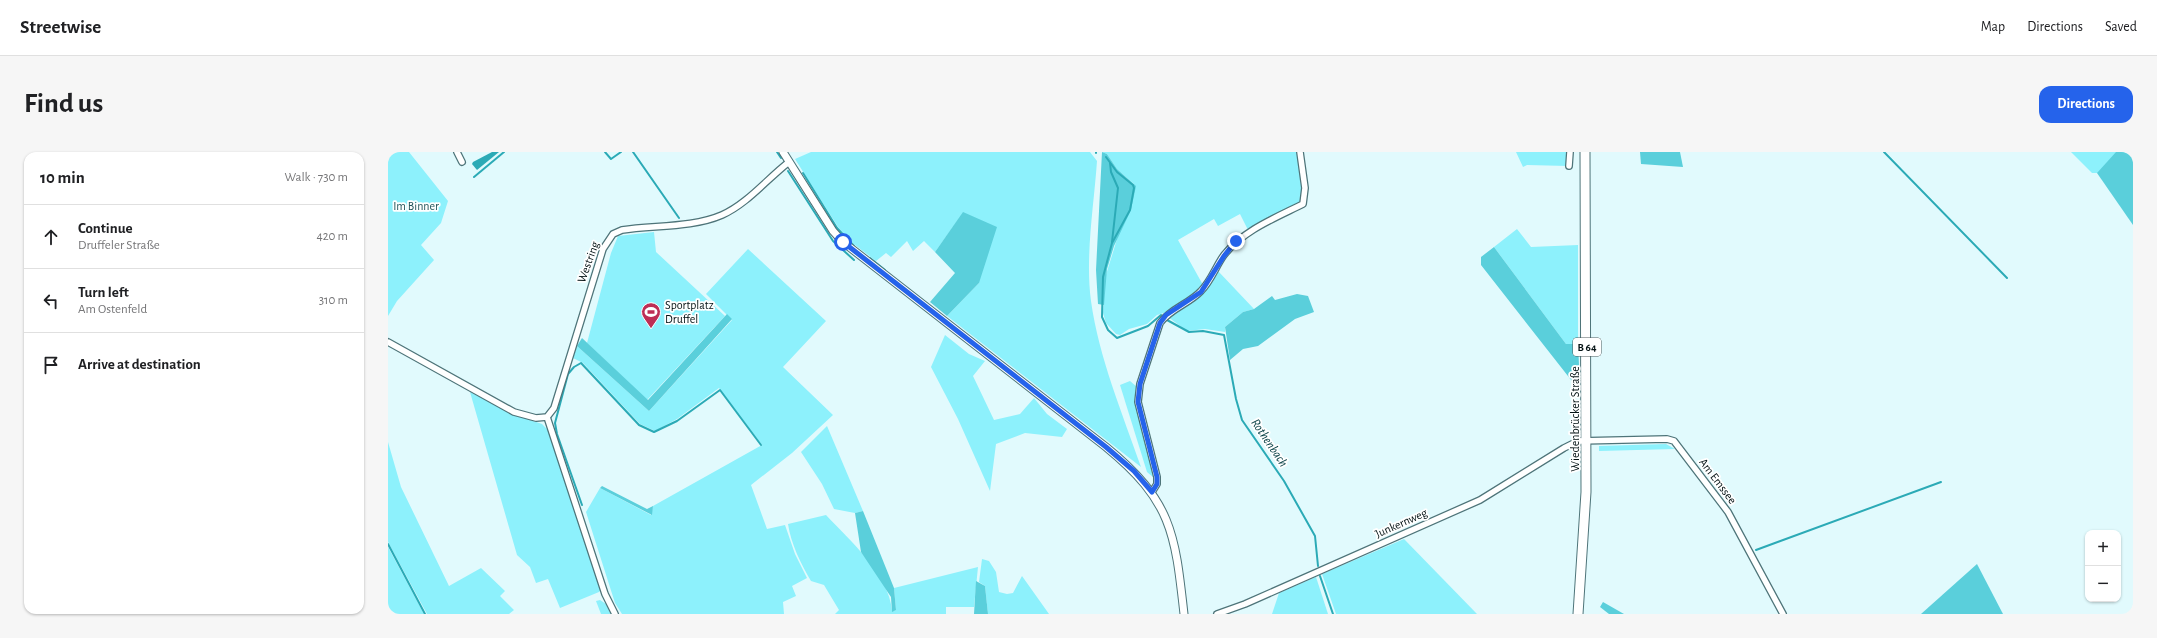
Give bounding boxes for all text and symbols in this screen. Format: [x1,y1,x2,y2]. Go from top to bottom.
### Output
text: Streetwise [20,18,101,37]
text: Map [1981,20,2005,34]
text: Directions [2027,20,2083,34]
text: Saved [2105,20,2137,34]
button: Directions [2039,86,2133,123]
text: Find us [24,90,103,118]
text: 10 min [40,169,85,186]
text: Walk · 730 m [284,171,348,184]
park label: Im Binner [393,200,439,212]
text: Continue [78,221,133,236]
icon: ahead [40,226,62,248]
text: 420 m [316,230,348,243]
route end [1227,232,1245,250]
route start [834,233,852,251]
text: Druffeler Straße [78,239,160,252]
street label: Westring [575,240,601,284]
text: Turn left [78,285,129,300]
icon: left [40,290,62,312]
text: 310 m [319,294,348,307]
place label: Sportplatz Druffel [665,299,714,325]
sports icon: Sportplatz Druffel [640,301,662,329]
text: Am Ostenfeld [78,303,147,316]
road number: B 64 [1573,338,1601,356]
icon: arrive [40,354,62,376]
text: Arrive at destination [78,357,201,372]
street label: Wiedenbrücker Straße [1569,366,1581,472]
water label: Rothenbach [1248,417,1290,469]
street label: Am Emssee [1697,456,1739,506]
street label: Junkernweg [1373,506,1429,540]
map controls [2085,530,2121,602]
button: + [2085,530,2121,566]
button: − [2085,566,2121,602]

